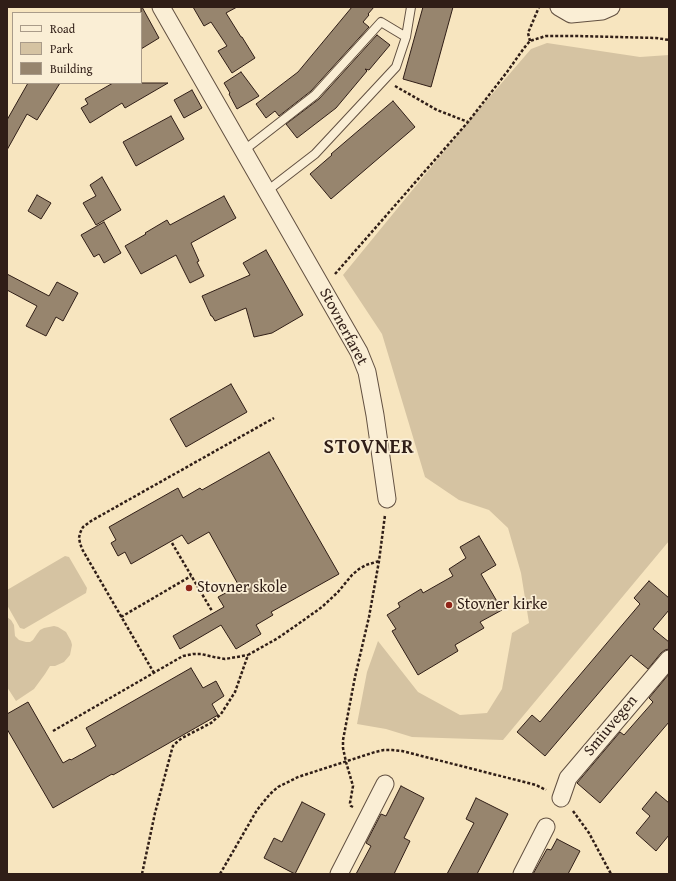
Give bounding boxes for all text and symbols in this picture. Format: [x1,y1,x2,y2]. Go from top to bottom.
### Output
legend [12,12,142,84]
text: Road [50,20,75,37]
text: Park [50,40,73,57]
text: Building [50,60,93,77]
street label: Stovnerfaret [315,285,371,369]
district label: STOVNER [323,436,415,460]
place label: Stovner skole [197,578,287,598]
marker: Stovner skole [184,583,194,593]
place label: Stovner kirke [457,595,547,615]
marker: Stovner kirke [444,600,454,610]
street label: Smiuvegen [580,692,642,760]

